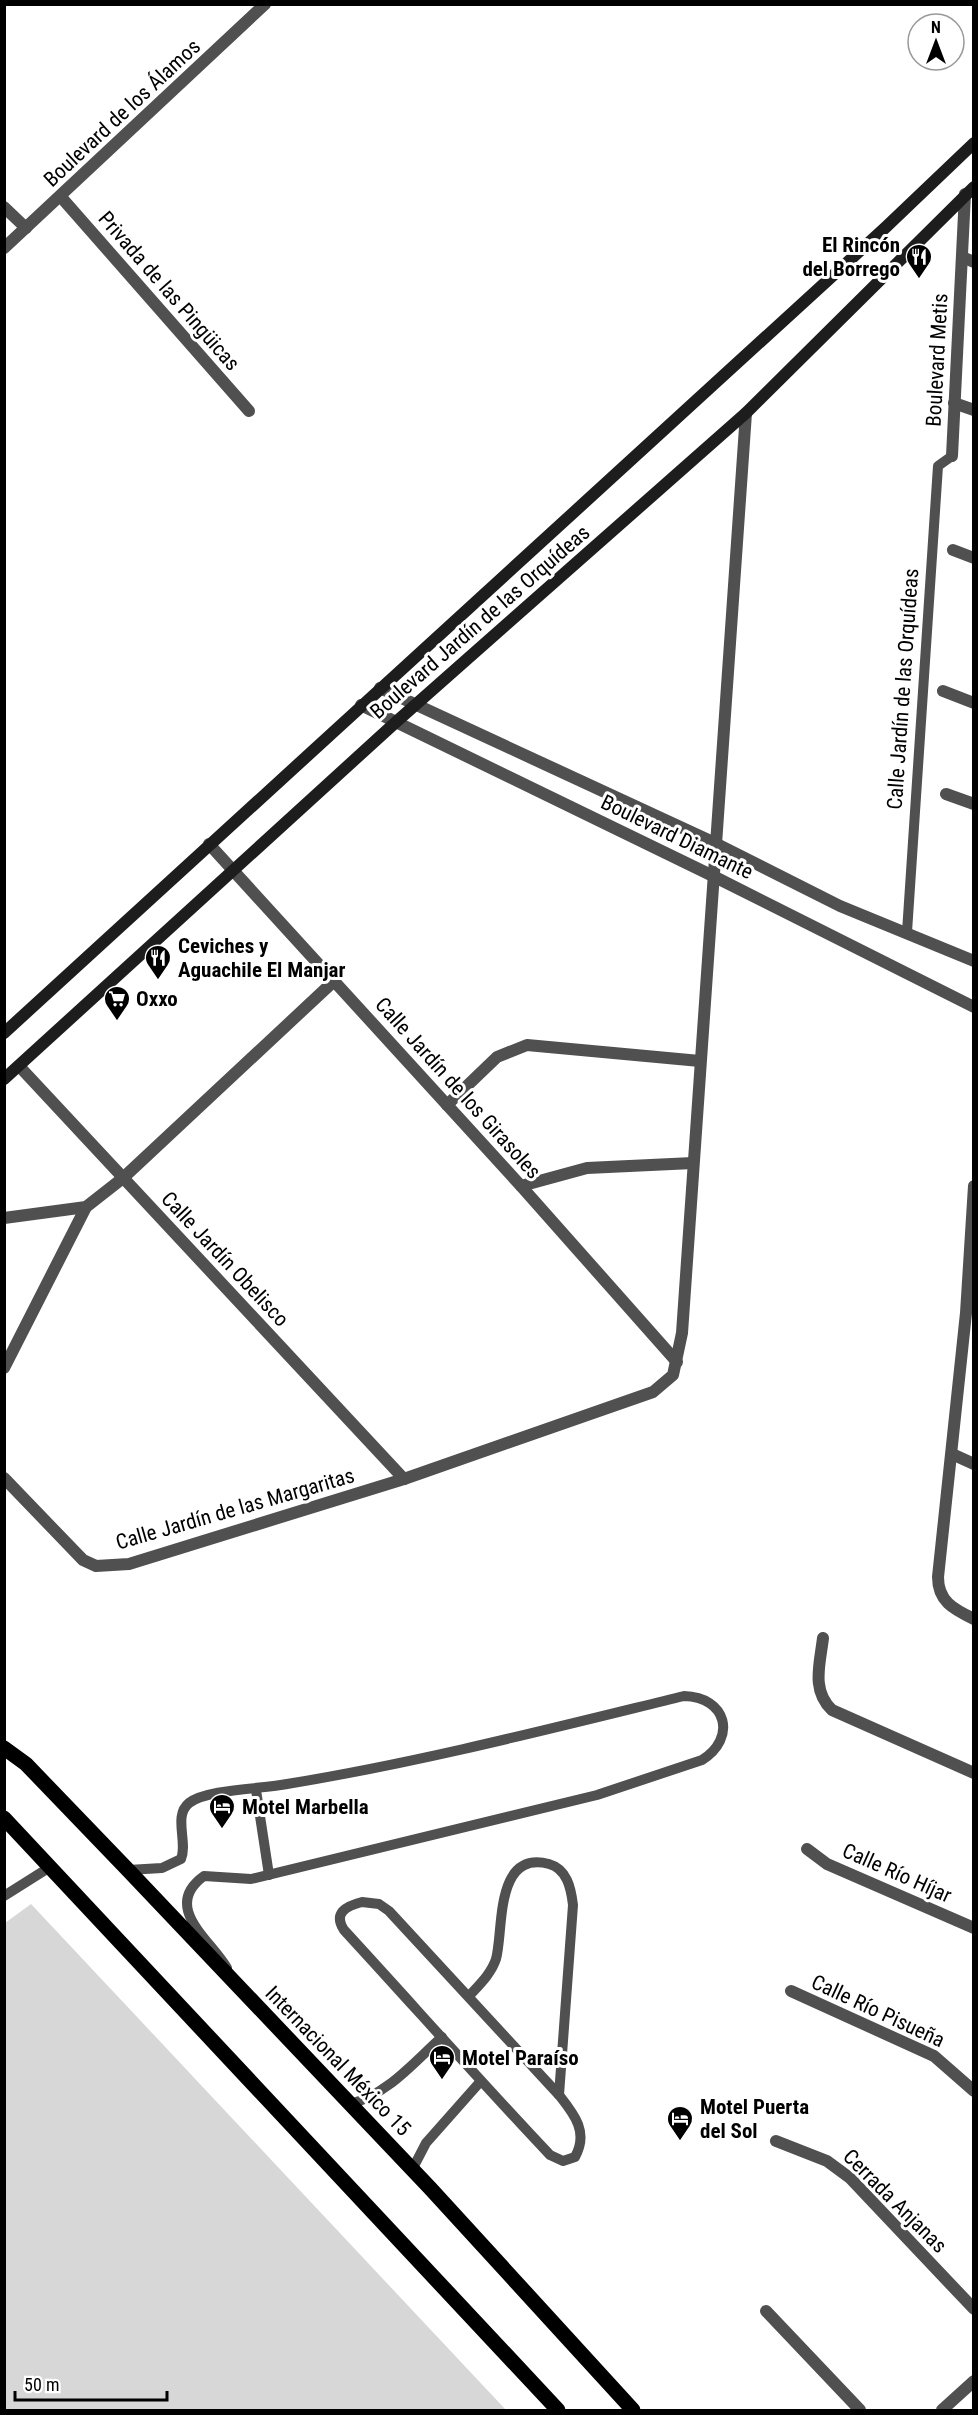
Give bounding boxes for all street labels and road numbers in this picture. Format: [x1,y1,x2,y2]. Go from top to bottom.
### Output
street label: Boulevard de los Álamos [39,34,205,192]
street label: Privada de las Pingüicas [93,207,245,375]
street label: Boulevard Metis [922,293,952,427]
street label: Boulevard Jardín de las Orquídeas [366,520,594,724]
street label: Calle Jardín de las Orquídeas [883,568,923,810]
street label: Boulevard Diamante [597,790,757,884]
street label: Calle Jardín de los Girasoles [370,992,546,1184]
street label: Calle Jardín Obelisco [156,1187,294,1331]
street label: Calle Jardín de las Margaritas [113,1463,357,1555]
street label: Calle Río Híjar [839,1838,955,1908]
street label: Calle Río Pisueña [808,1970,948,2052]
street label: Internacional México 15 [260,1981,416,2141]
street label: Cerrada Anjanas [838,2144,952,2258]

